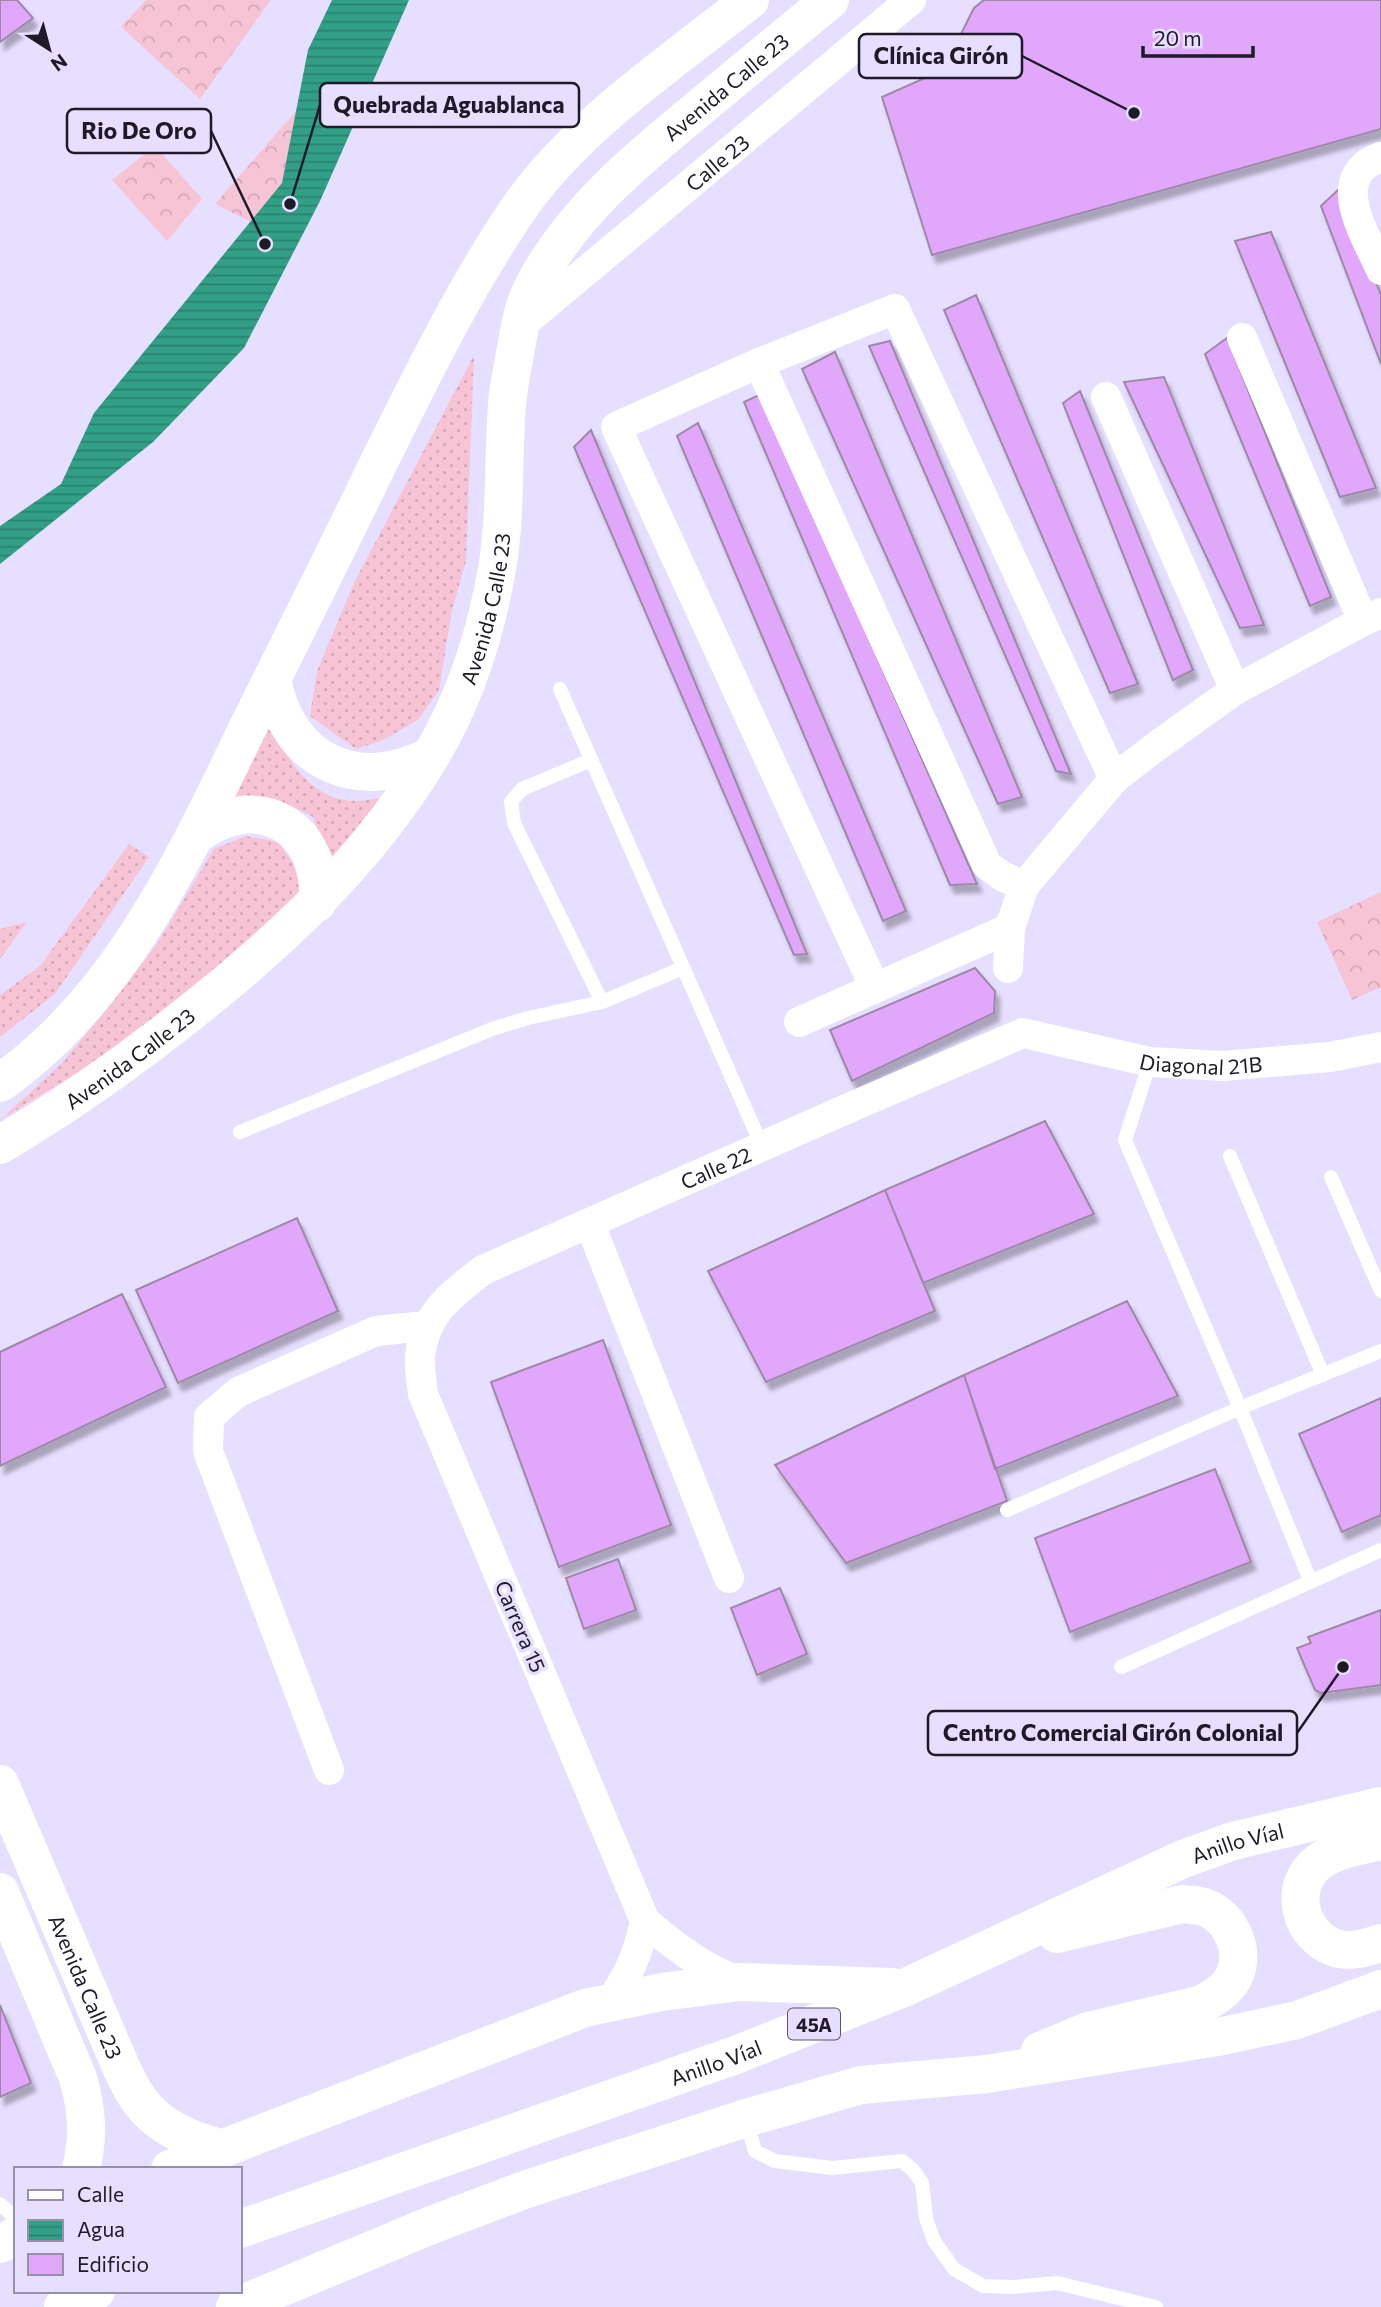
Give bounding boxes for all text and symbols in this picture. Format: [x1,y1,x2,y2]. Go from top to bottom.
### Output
north arrow [14,14,84,84]
scale bar [1143,14,1253,58]
text: 20 m [1154,25,1202,50]
street label: Avenida Calle 23 [658,27,793,145]
callout: Clínica Girón [859,34,1022,78]
text: Clínica Girón [873,41,1009,69]
text: N [47,50,72,77]
callout: Quebrada Aguablanca [320,83,579,127]
text: Quebrada Aguablanca [333,90,565,118]
callout: Rio De Oro [67,109,211,153]
text: Rio De Oro [81,116,197,144]
street label: Calle 23 [680,129,753,196]
street label: Avenida Calle 23 [454,532,514,687]
street label: Avenida Calle 23 [60,1002,199,1113]
street label: Diagonal 21B [1138,1048,1263,1079]
street label: Calle 22 [676,1141,755,1194]
street label: Carrera 15 [491,1576,551,1676]
callout: Centro Comercial Girón Colonial [928,1711,1297,1755]
text: Centro Comercial Girón Colonial [943,1718,1283,1746]
street label: Anillo Víal [1188,1817,1286,1868]
street label: Avenida Calle 23 [45,1910,128,2062]
road number: 45A [788,2008,840,2040]
street label: Anillo Víal [667,2034,765,2090]
legend [14,2167,242,2293]
text: Calle [77,2181,124,2206]
text: Agua [77,2216,125,2241]
text: Edificio [77,2251,149,2276]

